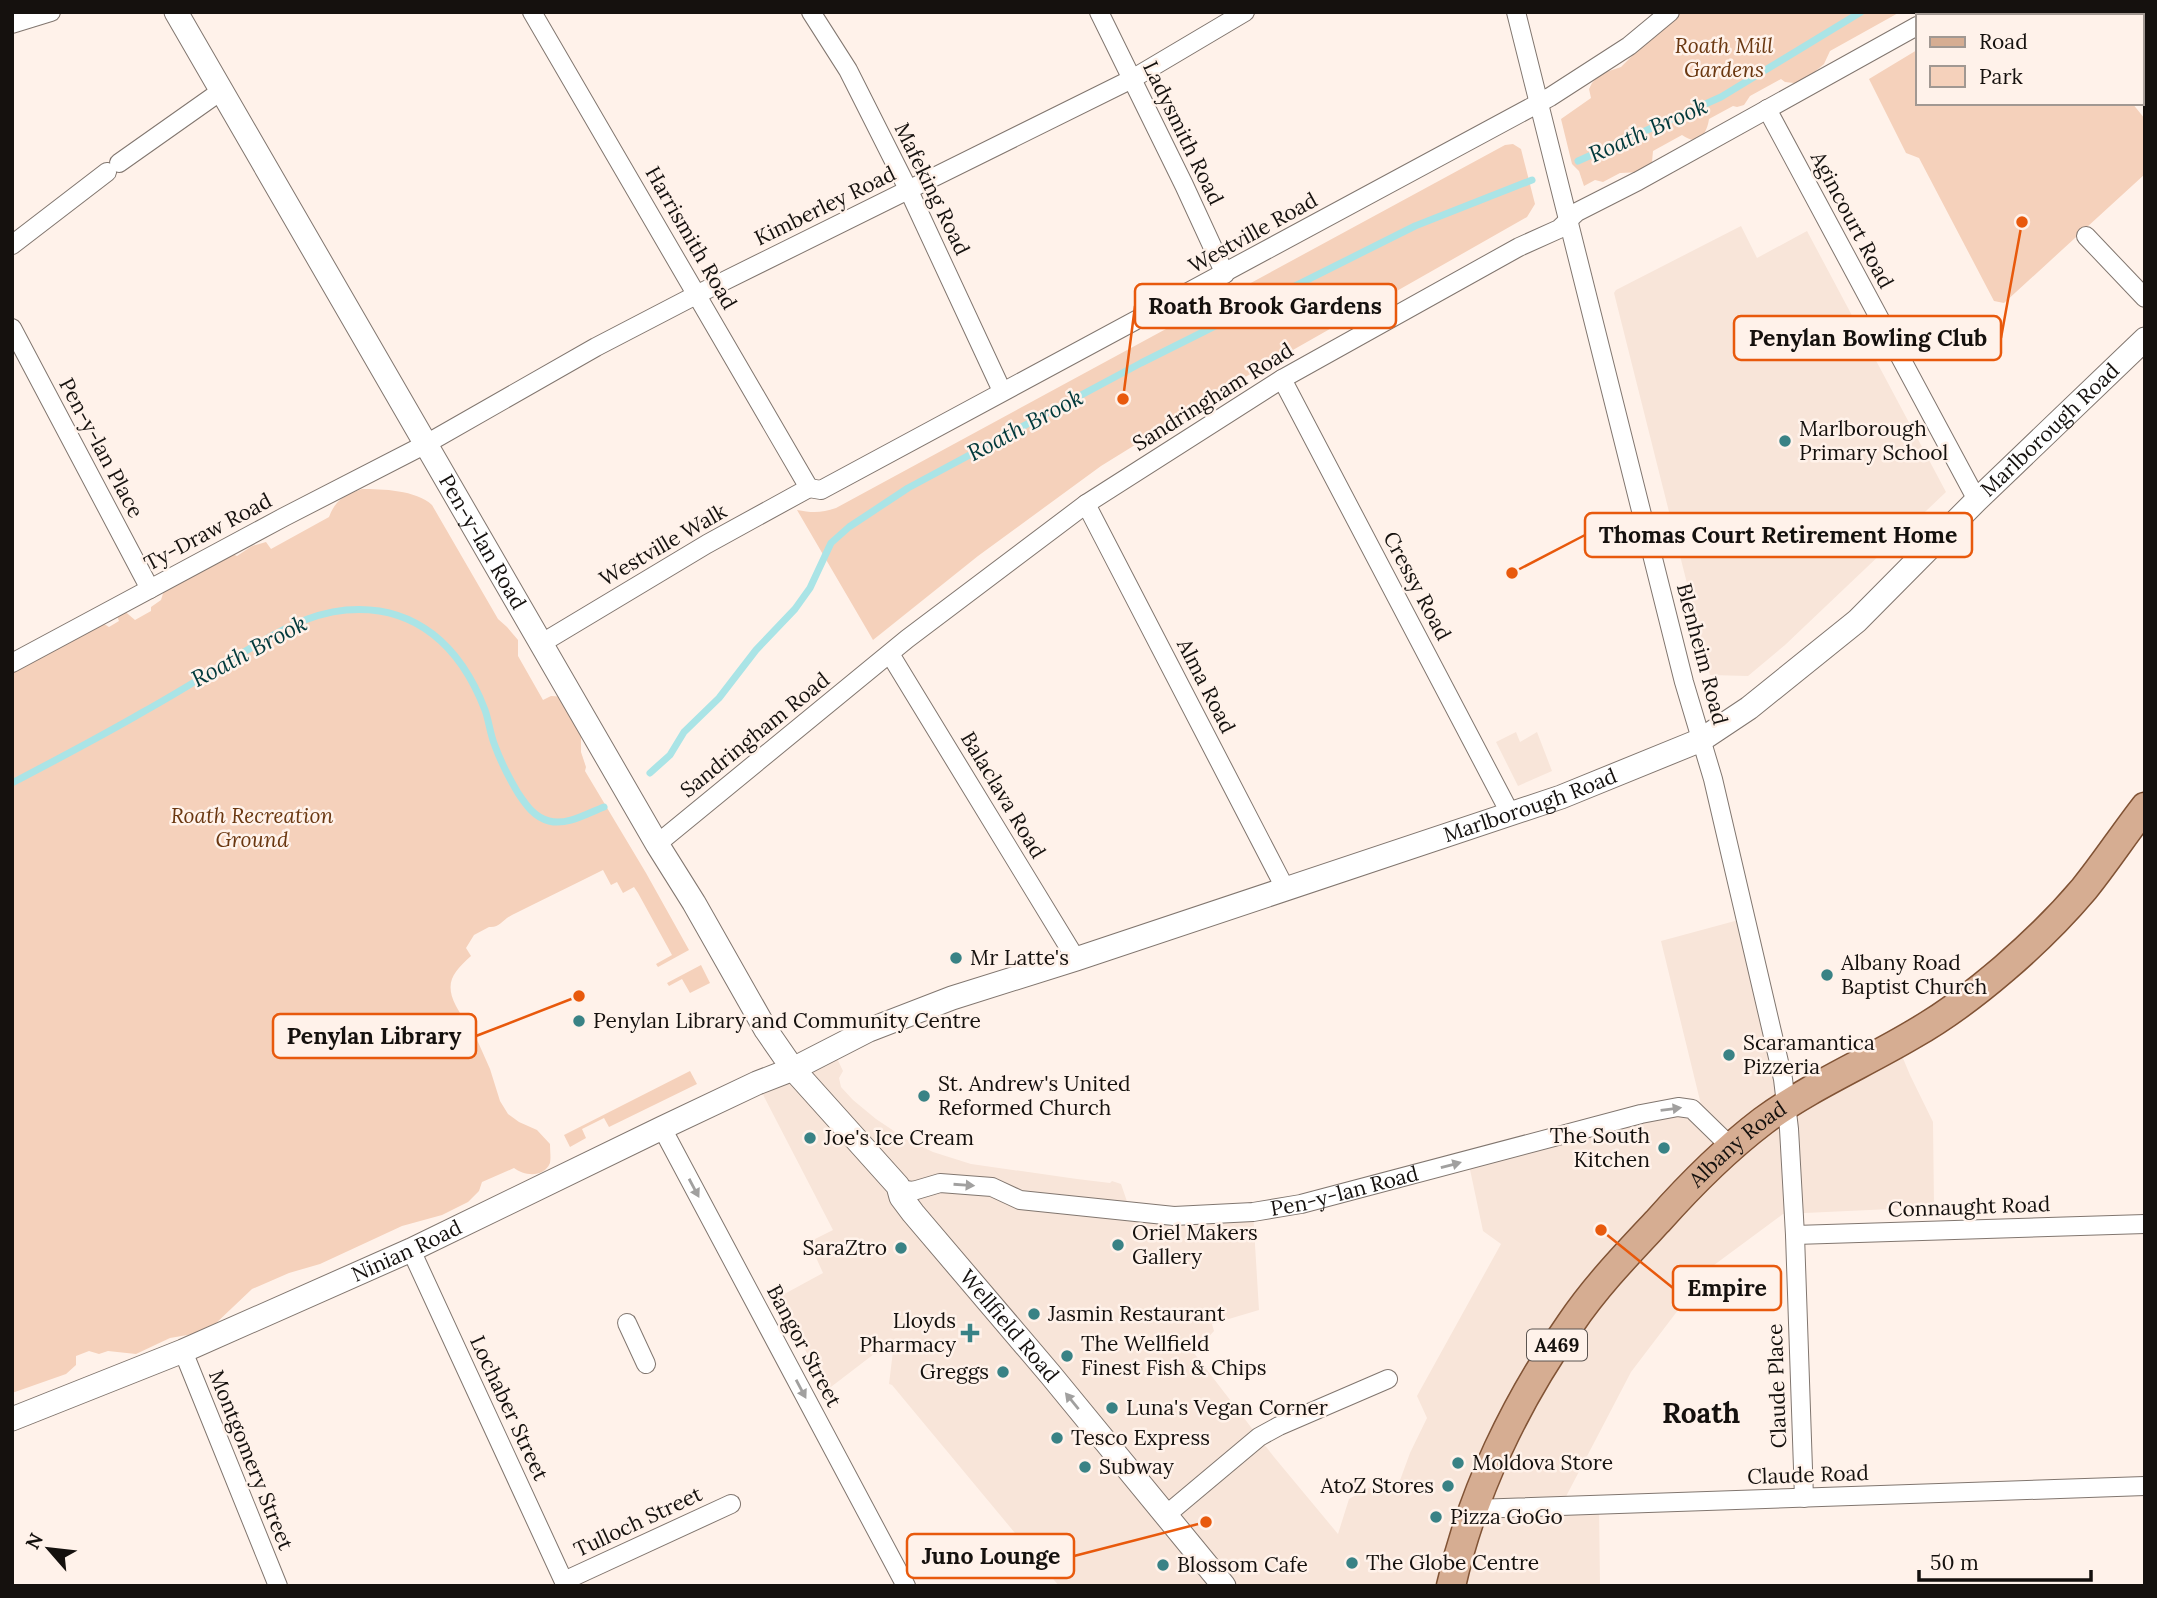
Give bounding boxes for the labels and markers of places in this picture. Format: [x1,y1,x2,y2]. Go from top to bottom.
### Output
callout: Roath Brook Gardens [1135,284,1396,328]
callout: Penylan Bowling Club [1734,316,2001,360]
place label: Marlborough Primary School [1799,415,1948,466]
marker: Marlborough Primary School [1777,433,1793,449]
callout: Thomas Court Retirement Home [1585,513,1972,557]
place label: Mr Latte's [970,944,1069,971]
place label: Albany Road Baptist Church [1840,949,1987,1000]
marker: Mr Latte's [948,950,964,966]
marker: Albany Road Baptist Church [1819,967,1835,983]
place label: Penylan Library and Community Centre [593,1007,981,1034]
marker: Penylan Library and Community Centre [571,1013,587,1029]
callout: Penylan Library [273,1014,476,1058]
place label: Scaramantica Pizzeria [1743,1029,1875,1080]
marker: Scaramantica Pizzeria [1721,1047,1737,1063]
place label: St. Andrew's United Reformed Church [938,1070,1131,1121]
marker: St. Andrew's United Reformed Church [916,1088,932,1104]
place label: The South Kitchen [1550,1122,1650,1173]
place label: Joe's Ice Cream [823,1124,974,1151]
marker: Joe's Ice Cream [802,1130,818,1146]
marker: The South Kitchen [1656,1140,1672,1156]
place label: Oriel Makers Gallery [1132,1219,1258,1270]
place label: SaraZtro [802,1234,887,1261]
marker: Oriel Makers Gallery [1110,1237,1126,1253]
marker: SaraZtro [893,1240,909,1256]
callout: Empire [1673,1266,1781,1310]
place label: Jasmin Restaurant [1047,1300,1226,1327]
marker: Jasmin Restaurant [1026,1306,1042,1322]
place label: Lloyds Pharmacy [859,1307,956,1358]
marker: Lloyds Pharmacy [962,1325,978,1341]
place label: The Wellfield Finest Fish & Chips [1081,1330,1266,1381]
marker: The Wellfield Finest Fish & Chips [1059,1348,1075,1364]
place label: Greggs [920,1358,989,1385]
marker: Greggs [995,1364,1011,1380]
place label: Luna's Vegan Corner [1126,1394,1328,1421]
marker: Luna's Vegan Corner [1104,1400,1120,1416]
place label: Tesco Express [1071,1424,1210,1451]
marker: Tesco Express [1049,1430,1065,1446]
place label: Moldova Store [1472,1449,1613,1476]
place label: Subway [1099,1453,1174,1480]
marker: Moldova Store [1450,1455,1466,1471]
marker: Subway [1077,1459,1093,1475]
place label: AtoZ Stores [1319,1472,1434,1499]
marker: AtoZ Stores [1440,1478,1456,1494]
place label: Pizza GoGo [1450,1503,1563,1530]
marker: Pizza GoGo [1428,1509,1444,1525]
callout: Juno Lounge [907,1534,1074,1578]
place label: The Globe Centre [1366,1549,1539,1576]
place label: Blossom Cafe [1177,1551,1308,1578]
marker: The Globe Centre [1344,1555,1360,1571]
marker: Blossom Cafe [1155,1557,1171,1573]

